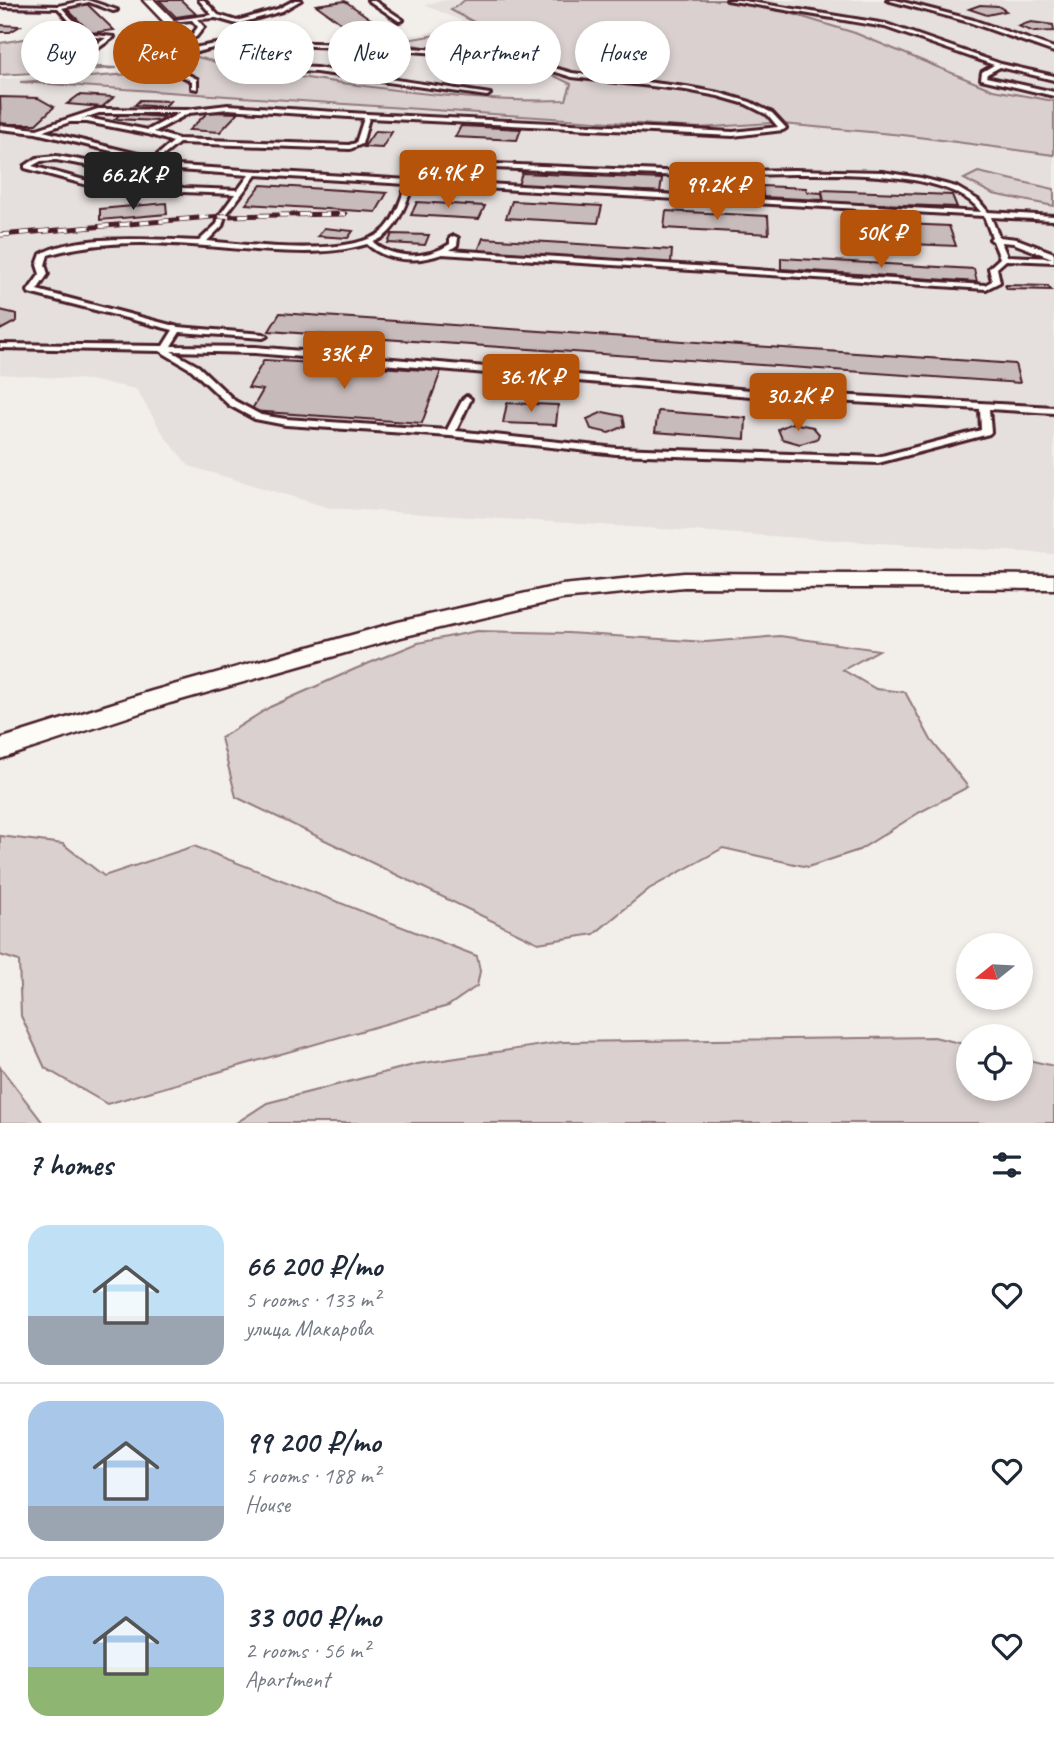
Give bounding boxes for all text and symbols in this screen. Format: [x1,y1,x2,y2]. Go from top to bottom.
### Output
chip: Buy [21,21,99,84]
chip: Rent [113,21,200,84]
chip: Filters [214,21,314,84]
chip: New [328,21,411,84]
chip: Apartment [425,21,561,84]
chip: House [575,21,670,84]
pin: 64.9K ₽ [383,150,513,210]
pin: 66.2K ₽ [68,152,198,212]
text: 64.9K ₽ [416,158,480,187]
text: 66.2K ₽ [100,160,166,189]
pin: 99.2K ₽ [652,162,782,222]
text: 99.2K ₽ [685,170,749,199]
pin: 50K ₽ [832,210,930,270]
text: 50K ₽ [856,218,906,247]
pin: 33K ₽ [295,332,393,391]
text: 33K ₽ [319,339,369,368]
pin: 36.1K ₽ [466,354,596,414]
text: 36.1K ₽ [498,362,564,391]
pin: 30.2K ₽ [733,374,863,433]
text: 30.2K ₽ [766,381,830,410]
north arrow [956,933,1032,1010]
map controls [956,933,1033,1101]
button: locate [956,1024,1033,1101]
text: 7 homes [28,1146,113,1184]
icon: filters [988,1146,1026,1184]
text: 66 200 ₽/mo [245,1247,382,1285]
icon: home [84,1253,168,1337]
icon: heart [988,1276,1026,1314]
text: 5 rooms · 133 m² [245,1285,380,1314]
text: улица Макарова [245,1314,372,1343]
text: 99 200 ₽/mo [245,1423,380,1461]
icon: home [84,1429,168,1513]
icon: heart [988,1452,1026,1490]
text: 5 rooms · 188 m² [245,1461,380,1490]
text: House [245,1490,290,1519]
text: 33 000 ₽/mo [245,1598,381,1636]
icon: home [84,1604,168,1688]
icon: heart [988,1627,1026,1665]
text: 2 rooms · 56 m² [245,1636,369,1665]
text: Apartment [245,1665,330,1694]

